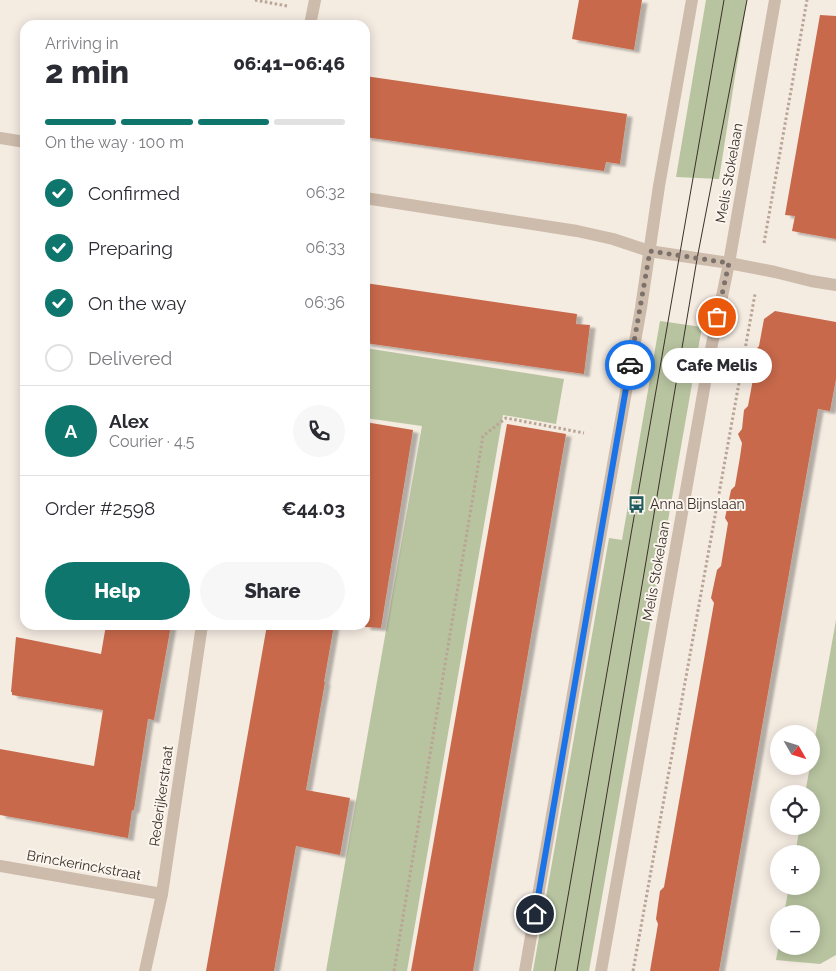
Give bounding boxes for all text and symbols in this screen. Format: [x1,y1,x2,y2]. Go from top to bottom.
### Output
text: Arriving in [45,34,119,53]
text: 06:41–06:46 [233,52,345,74]
text: 2 min [45,53,129,90]
street label: Melis Stokelaan [712,122,746,224]
text: On the way · 100 m [45,133,184,152]
icon: check [45,179,73,207]
text: Confirmed [88,182,180,204]
text: 06:32 [306,183,345,202]
icon: check [45,234,73,262]
text: Preparing [88,237,173,259]
text: 06:33 [305,238,345,257]
icon: check [45,289,73,317]
text: On the way [88,292,187,314]
text: 06:36 [304,293,345,312]
pin [696,296,738,338]
icon: bag [703,303,731,331]
courier [605,340,655,390]
text: Delivered [88,347,172,369]
callout: Cafe Melis [662,347,772,382]
icon: car [616,351,644,379]
text: Cafe Melis [677,356,757,375]
button: phone [293,405,345,457]
text: Alex [109,410,149,432]
text: A [65,420,77,442]
text: Courier · 4.5 [109,432,194,451]
bus stop icon: Anna Bijnslaan [626,494,646,514]
place label: Anna Bijnslaan [650,496,745,512]
text: Order #2598 [45,497,155,519]
text: €44.03 [282,497,345,519]
street label: Melis Stokelaan [639,520,673,622]
button: Help [45,562,190,620]
button: Share [200,562,345,620]
north arrow [770,725,820,775]
map controls [770,725,820,955]
street label: Rederijkerstraat [146,744,176,847]
button: locate [770,785,820,835]
button: + [770,845,820,895]
street label: Brinckerinckstraat [26,847,143,883]
pin [514,893,556,935]
icon: home [521,900,549,928]
button: − [770,905,820,955]

